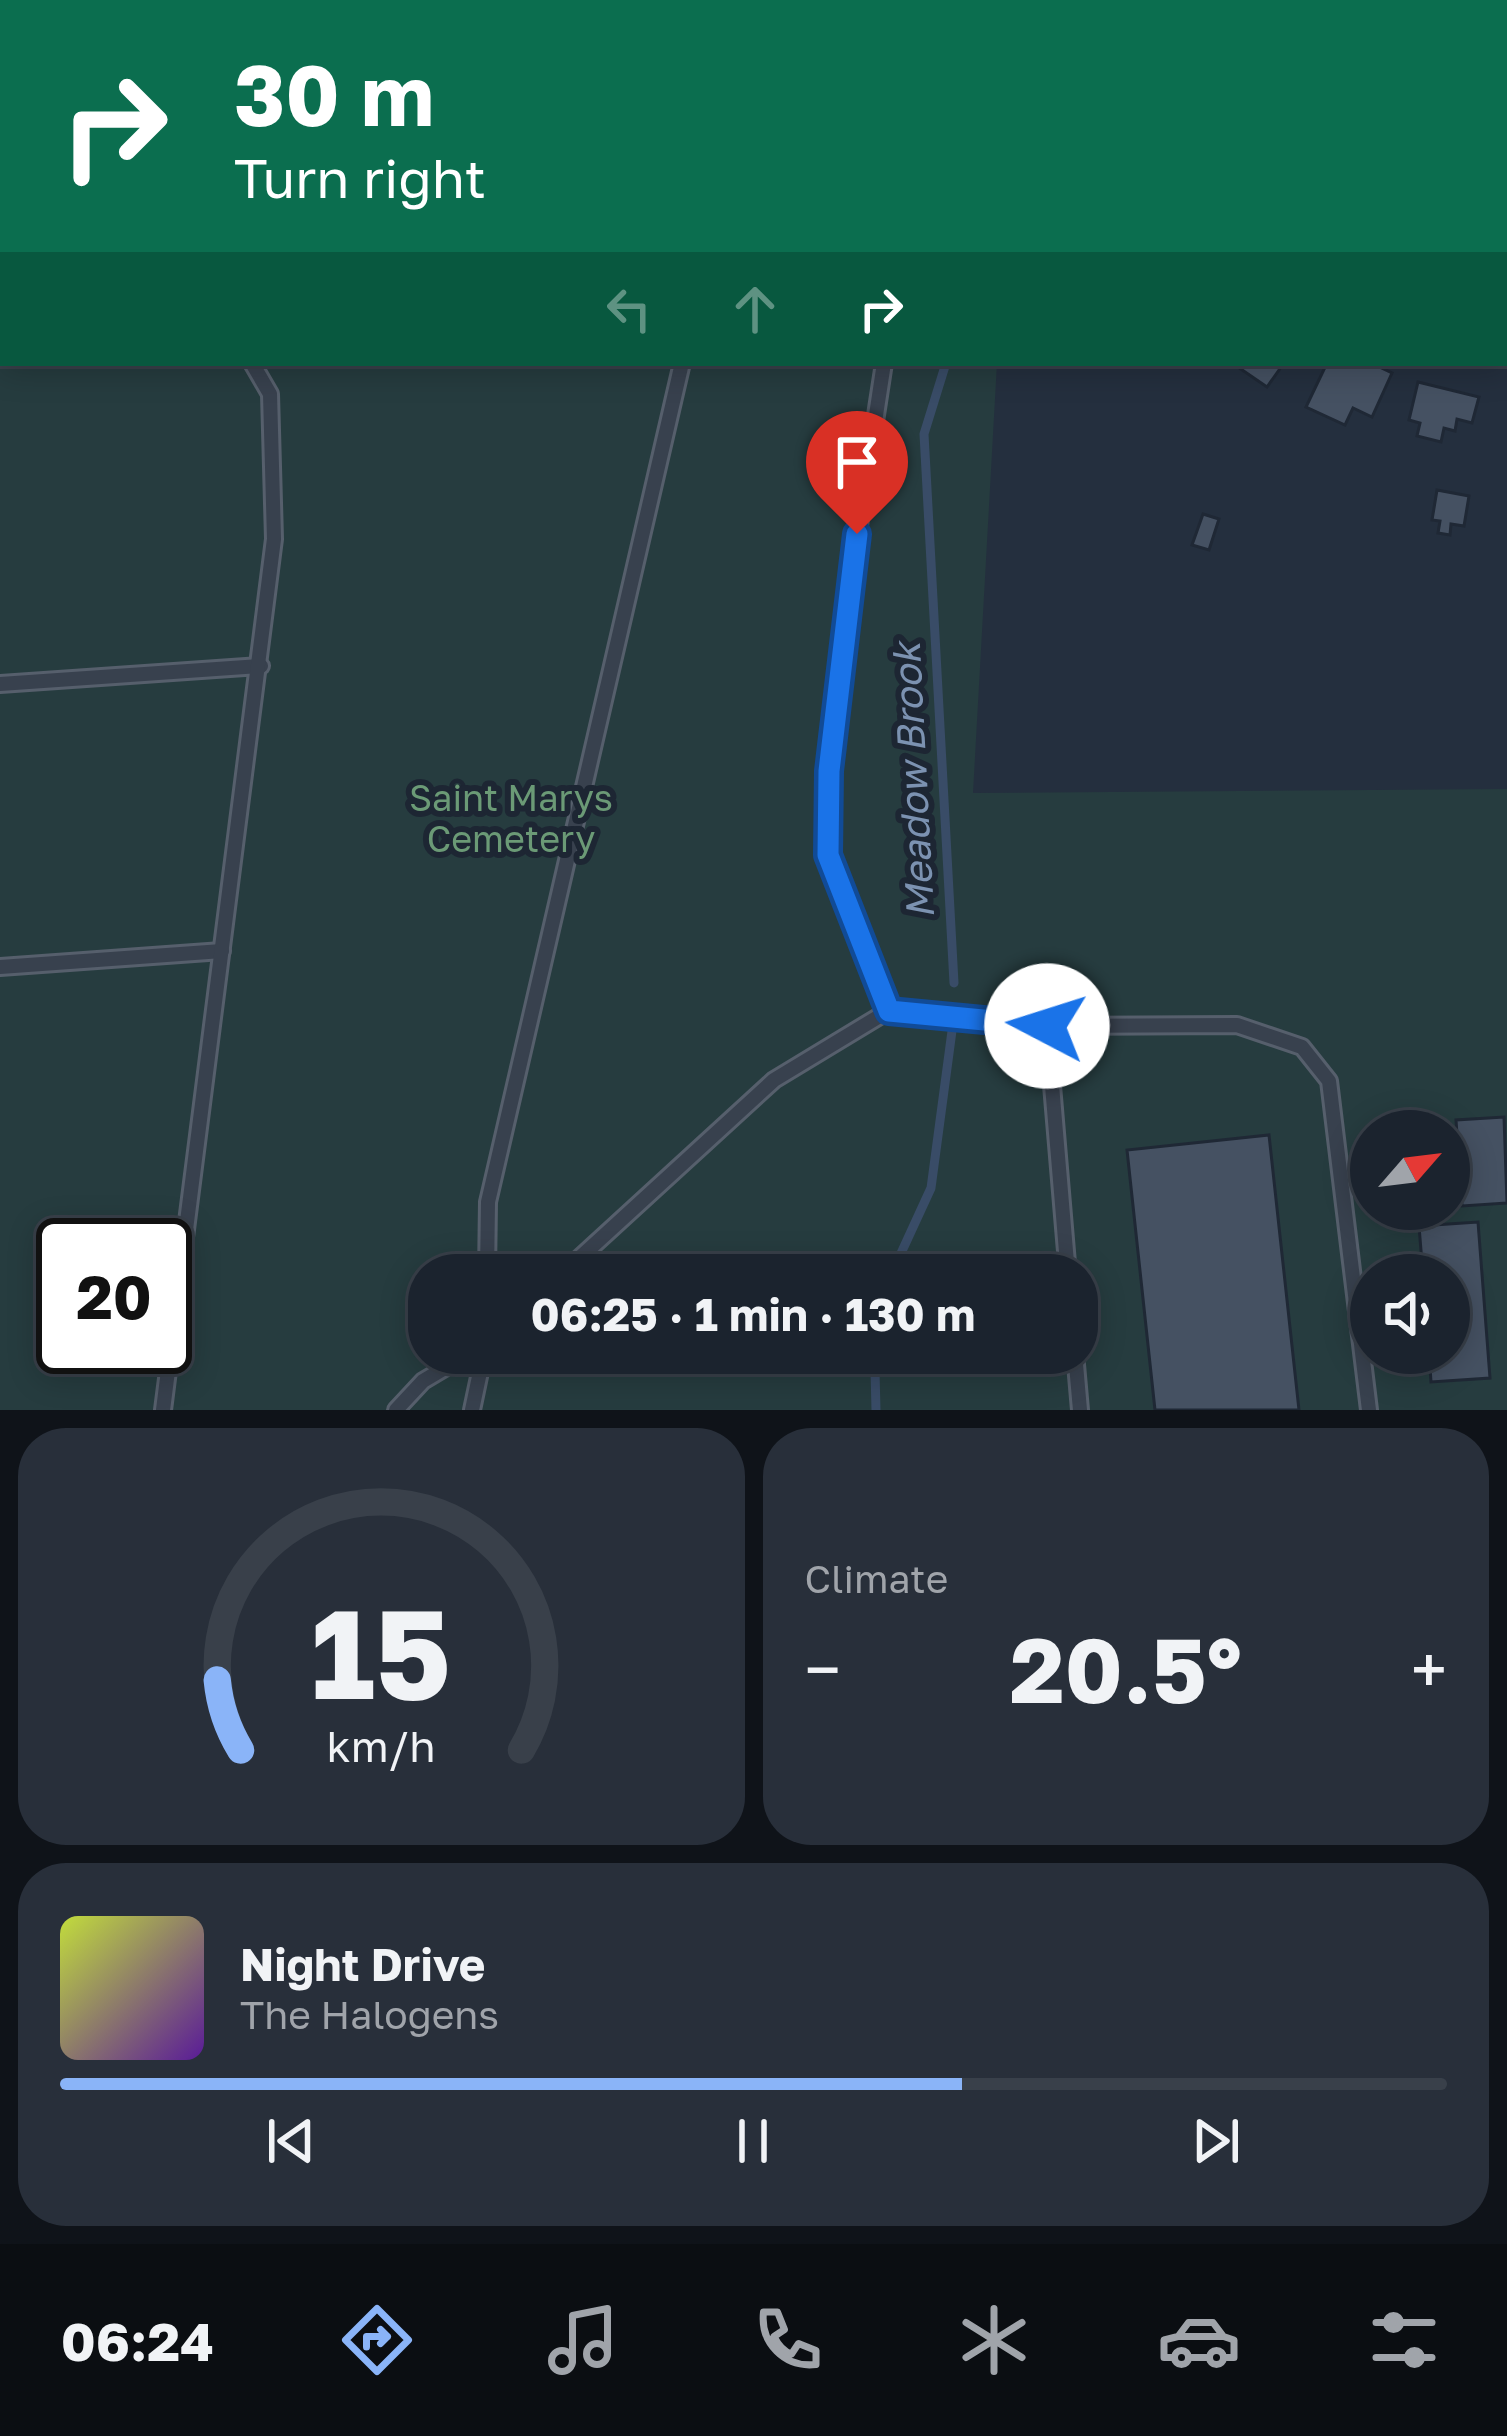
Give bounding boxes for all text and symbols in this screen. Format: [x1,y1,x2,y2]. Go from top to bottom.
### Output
text: 30 m [234,44,434,144]
icon: right [36,48,192,204]
text: Turn right [234,145,486,210]
icon: left [596,276,662,342]
icon: ahead [722,276,788,342]
icon: right [848,276,914,342]
pin [806,411,908,534]
icon: arrive [824,429,890,495]
water label: Meadow Brook [882,638,943,920]
park label: Saint Marys Cemetery [409,776,613,860]
position arrow [984,963,1110,1089]
north arrow [1350,1110,1470,1230]
map controls [1350,1110,1470,1374]
speed limit sign: 20 [36,1218,192,1374]
button: sound [1350,1254,1470,1374]
text: 06:25 · 1 min · 130 m [531,1287,975,1341]
text: Climate [805,1555,948,1602]
text: 15 [311,1577,451,1726]
text: 20.5° [1010,1615,1242,1723]
text: − [805,1629,841,1709]
text: + [1411,1629,1447,1709]
text: km/h [327,1719,436,1770]
text: Night Drive [240,1937,485,1991]
text: The Halogens [240,1991,499,2038]
icon: previous [258,2108,324,2174]
icon: pause [720,2108,786,2174]
icon: next [1183,2108,1249,2174]
icon: directions [335,2298,419,2382]
icon: music [541,2298,625,2382]
icon: phone [746,2298,830,2382]
icon: climate [952,2298,1036,2382]
icon: car [1157,2298,1241,2382]
icon: filters [1362,2298,1446,2382]
text: 06:24 [61,2308,214,2373]

